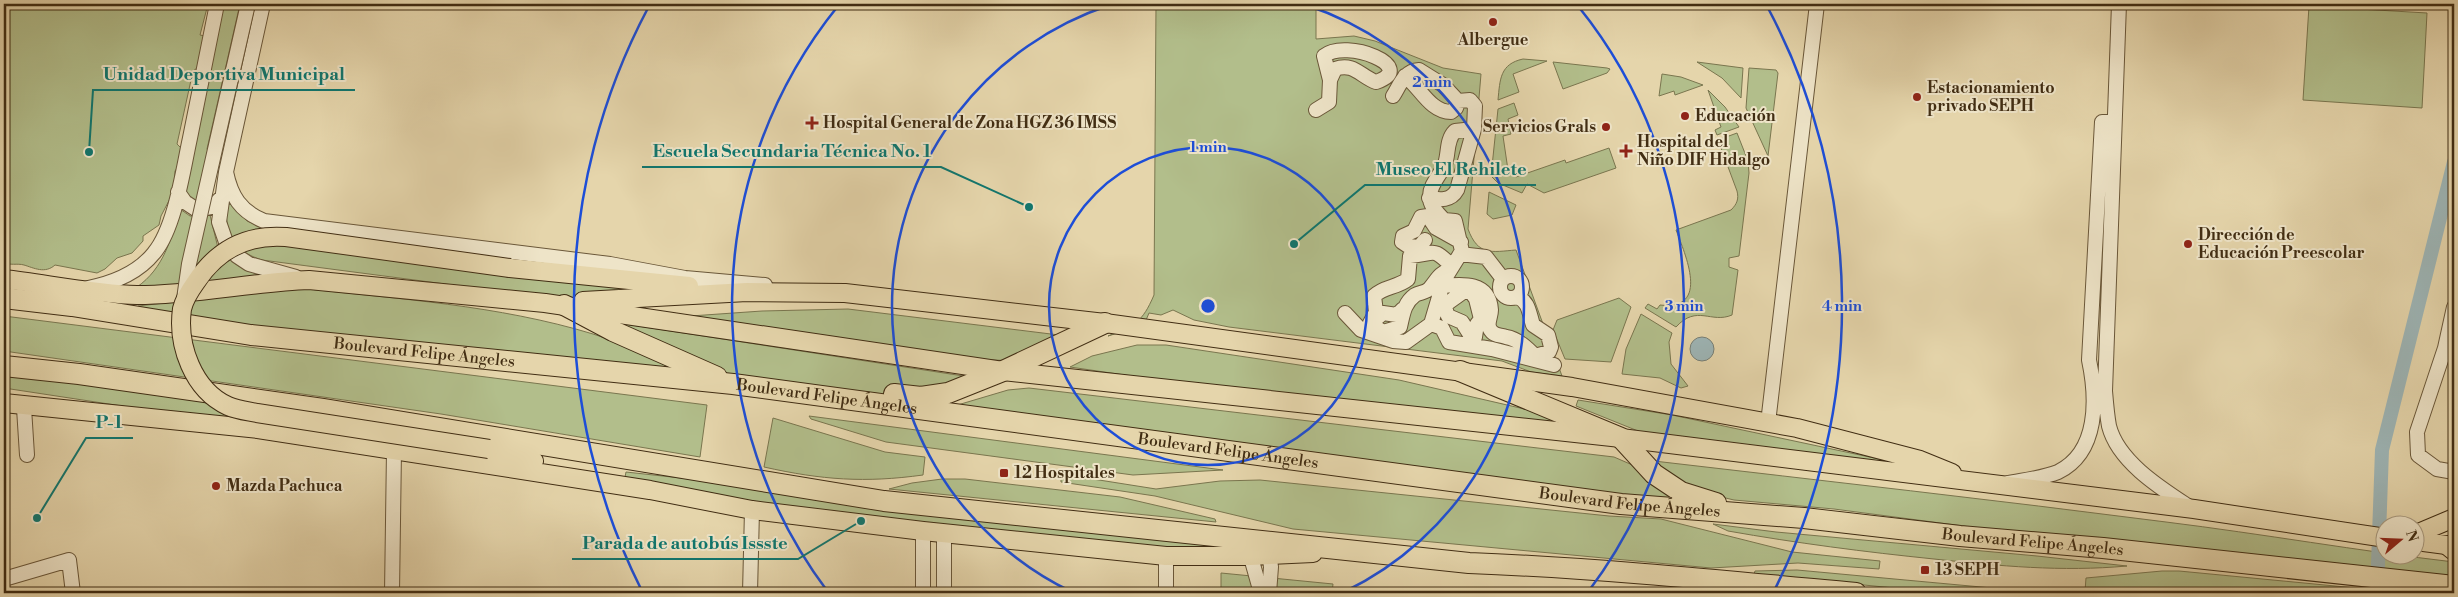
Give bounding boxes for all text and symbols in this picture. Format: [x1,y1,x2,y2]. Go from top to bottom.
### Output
marker: Albergue [1487,16,1499,28]
place label: Albergue [1457,30,1529,50]
callout: Unidad Deportiva Municipal [93,57,355,90]
text: Unidad Deportiva Municipal [103,63,345,86]
text: 2 min [1412,73,1452,92]
place label: Estacionamiento privado SEPH [1927,78,2055,116]
marker: Estacionamiento privado SEPH [1911,91,1923,103]
place label: Educación [1695,106,1776,126]
marker: Educación [1679,110,1691,122]
place label: Hospital General de Zona HGZ 36 IMSS [823,113,1116,133]
marker: Hospital General de Zona HGZ 36 IMSS [805,116,819,130]
place label: Servicios Grals [1483,117,1596,137]
marker: Servicios Grals [1600,121,1612,133]
place label: Hospital del Niño DIF Hidalgo [1637,132,1770,170]
callout: Escuela Secundaria Técnica No. 1 [642,134,941,167]
text: 1 min [1189,138,1227,157]
text: Escuela Secundaria Técnica No. 1 [652,140,932,163]
marker: Hospital del Niño DIF Hidalgo [1619,144,1633,158]
callout: Museo El Rehilete [1365,152,1536,185]
text: Museo El Rehilete [1375,158,1527,181]
place label: Dirección de Educación Preescolar [2198,225,2364,263]
marker: Dirección de Educación Preescolar [2182,238,2194,250]
centre of rings [1199,297,1217,315]
text: 3 min [1664,297,1704,316]
text: 4 min [1822,297,1863,316]
street label: Boulevard Felipe Ángeles [332,333,516,372]
street label: Boulevard Felipe Ángeles [734,374,918,419]
callout: P-1 [86,405,133,438]
text: P-1 [95,411,123,434]
street label: Boulevard Felipe Ángeles [1136,429,1320,473]
place label: 12 Hospitales [1014,463,1115,483]
marker: 12 Hospitales [998,467,1010,479]
place label: Mazda Pachuca [226,476,343,496]
marker: Mazda Pachuca [210,480,222,492]
street label: Boulevard Felipe Ángeles [1537,483,1721,522]
north arrow [2376,514,2426,564]
street label: Boulevard Felipe Ángeles [1940,524,2125,560]
callout: Parada de autobús Issste [572,526,798,559]
text: N [2401,528,2422,544]
text: Parada de autobús Issste [582,532,788,555]
place label: 13 SEPH [1935,560,2000,580]
marker: 13 SEPH [1919,564,1931,576]

